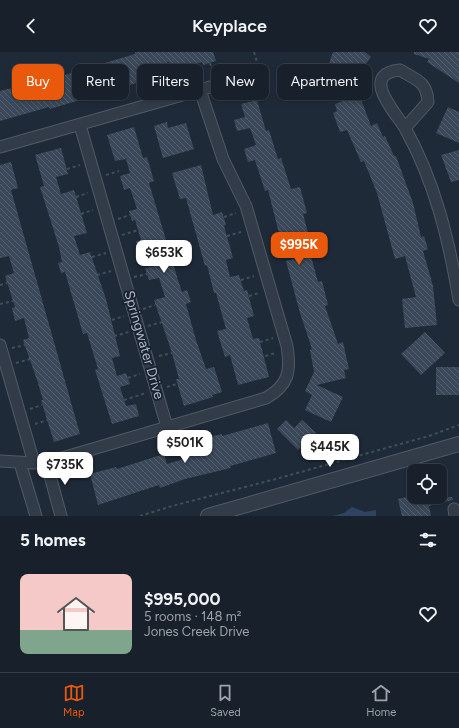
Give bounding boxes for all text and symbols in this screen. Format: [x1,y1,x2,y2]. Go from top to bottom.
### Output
icon: back [20,15,42,37]
text: Keyplace [192,15,267,37]
icon: heart [417,15,439,37]
chip: Buy [12,64,64,100]
chip: Rent [72,64,129,100]
chip: Filters [137,64,203,100]
chip: New [211,64,269,100]
chip: Apartment [277,64,372,100]
pin: $995K [271,232,327,266]
text: $995K [280,237,318,252]
pin: $653K [136,240,192,274]
text: $653K [145,245,183,260]
street label: Springwater Drive [120,289,168,402]
pin: $501K [157,430,213,464]
pin: $445K [302,434,358,468]
text: $501K [166,435,204,450]
text: $445K [310,439,350,454]
pin: $735K [37,452,93,486]
text: $735K [46,457,84,472]
map controls [407,464,447,504]
button: locate [407,464,447,504]
icon: filters [417,529,439,551]
text: 5 homes [20,530,86,550]
text: $995,000 [144,589,220,609]
icon: home [52,590,100,638]
icon: heart [417,603,439,625]
text: 5 rooms · 148 m² [144,609,241,624]
text: Jones Creek Drive [144,624,249,639]
tab: Map [63,682,85,719]
tab: Saved [210,682,241,719]
tab: Home [366,682,396,719]

